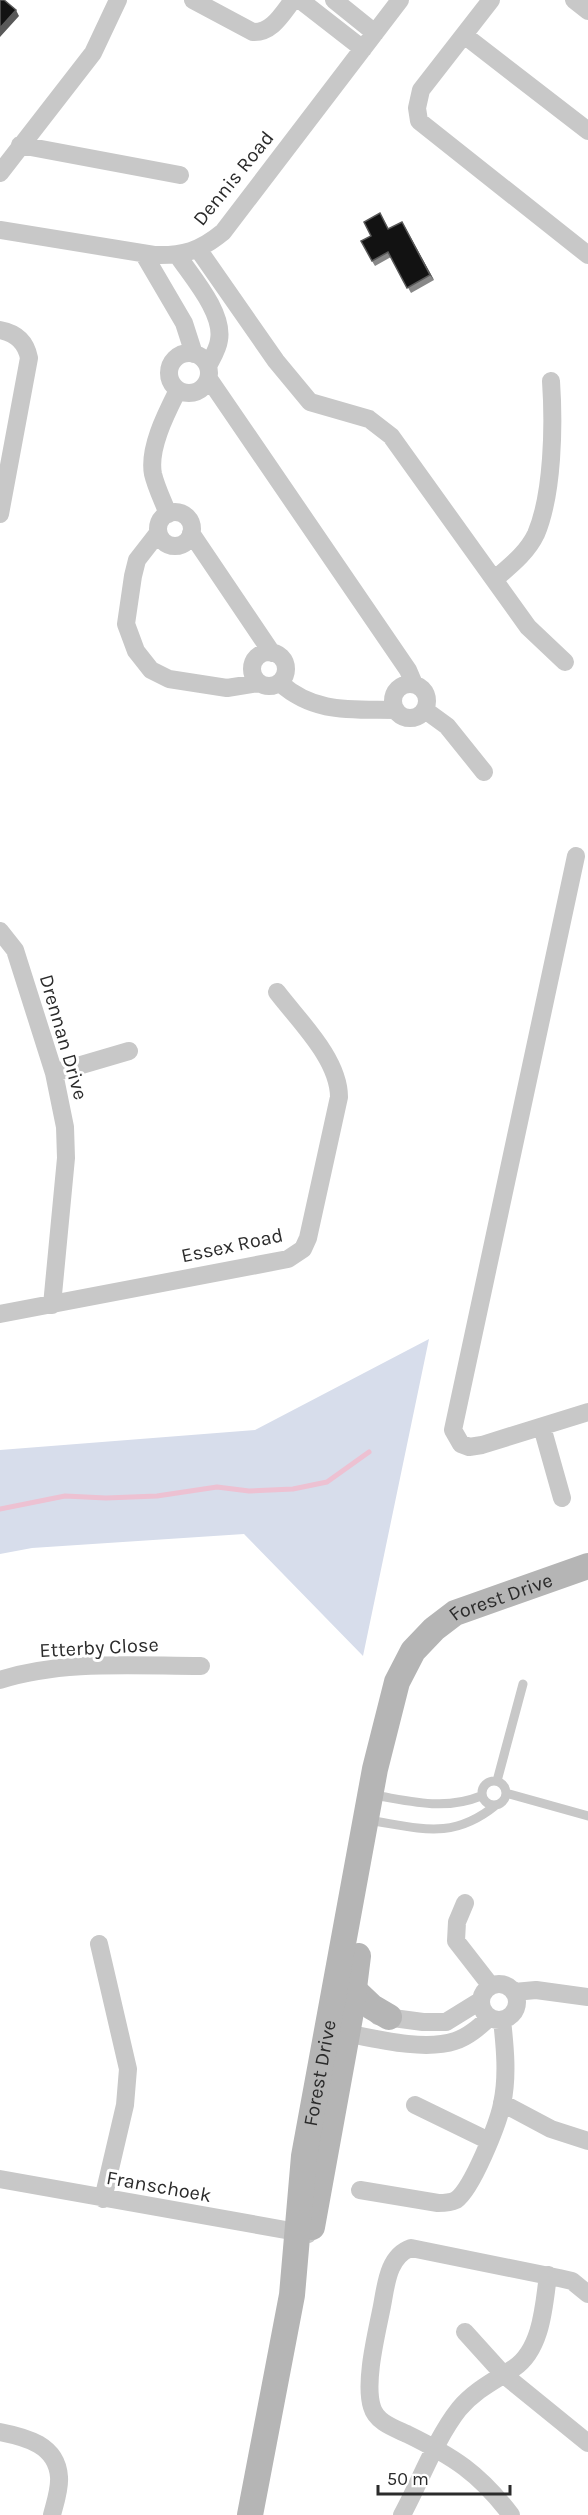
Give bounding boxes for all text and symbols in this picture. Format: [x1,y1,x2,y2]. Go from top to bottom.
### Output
street label: Dennis Road [188,126,278,230]
street label: Drennan Drive [35,972,92,1102]
street label: Essex Road [179,1223,285,1268]
street label: Forest Drive [444,1568,556,1626]
street label: Etterby Close [39,1633,159,1662]
street label: Forest Drive [299,2018,341,2128]
street label: Franschoek [105,2166,213,2207]
scale bar [378,2458,510,2496]
text: 50 m [387,2468,429,2490]

